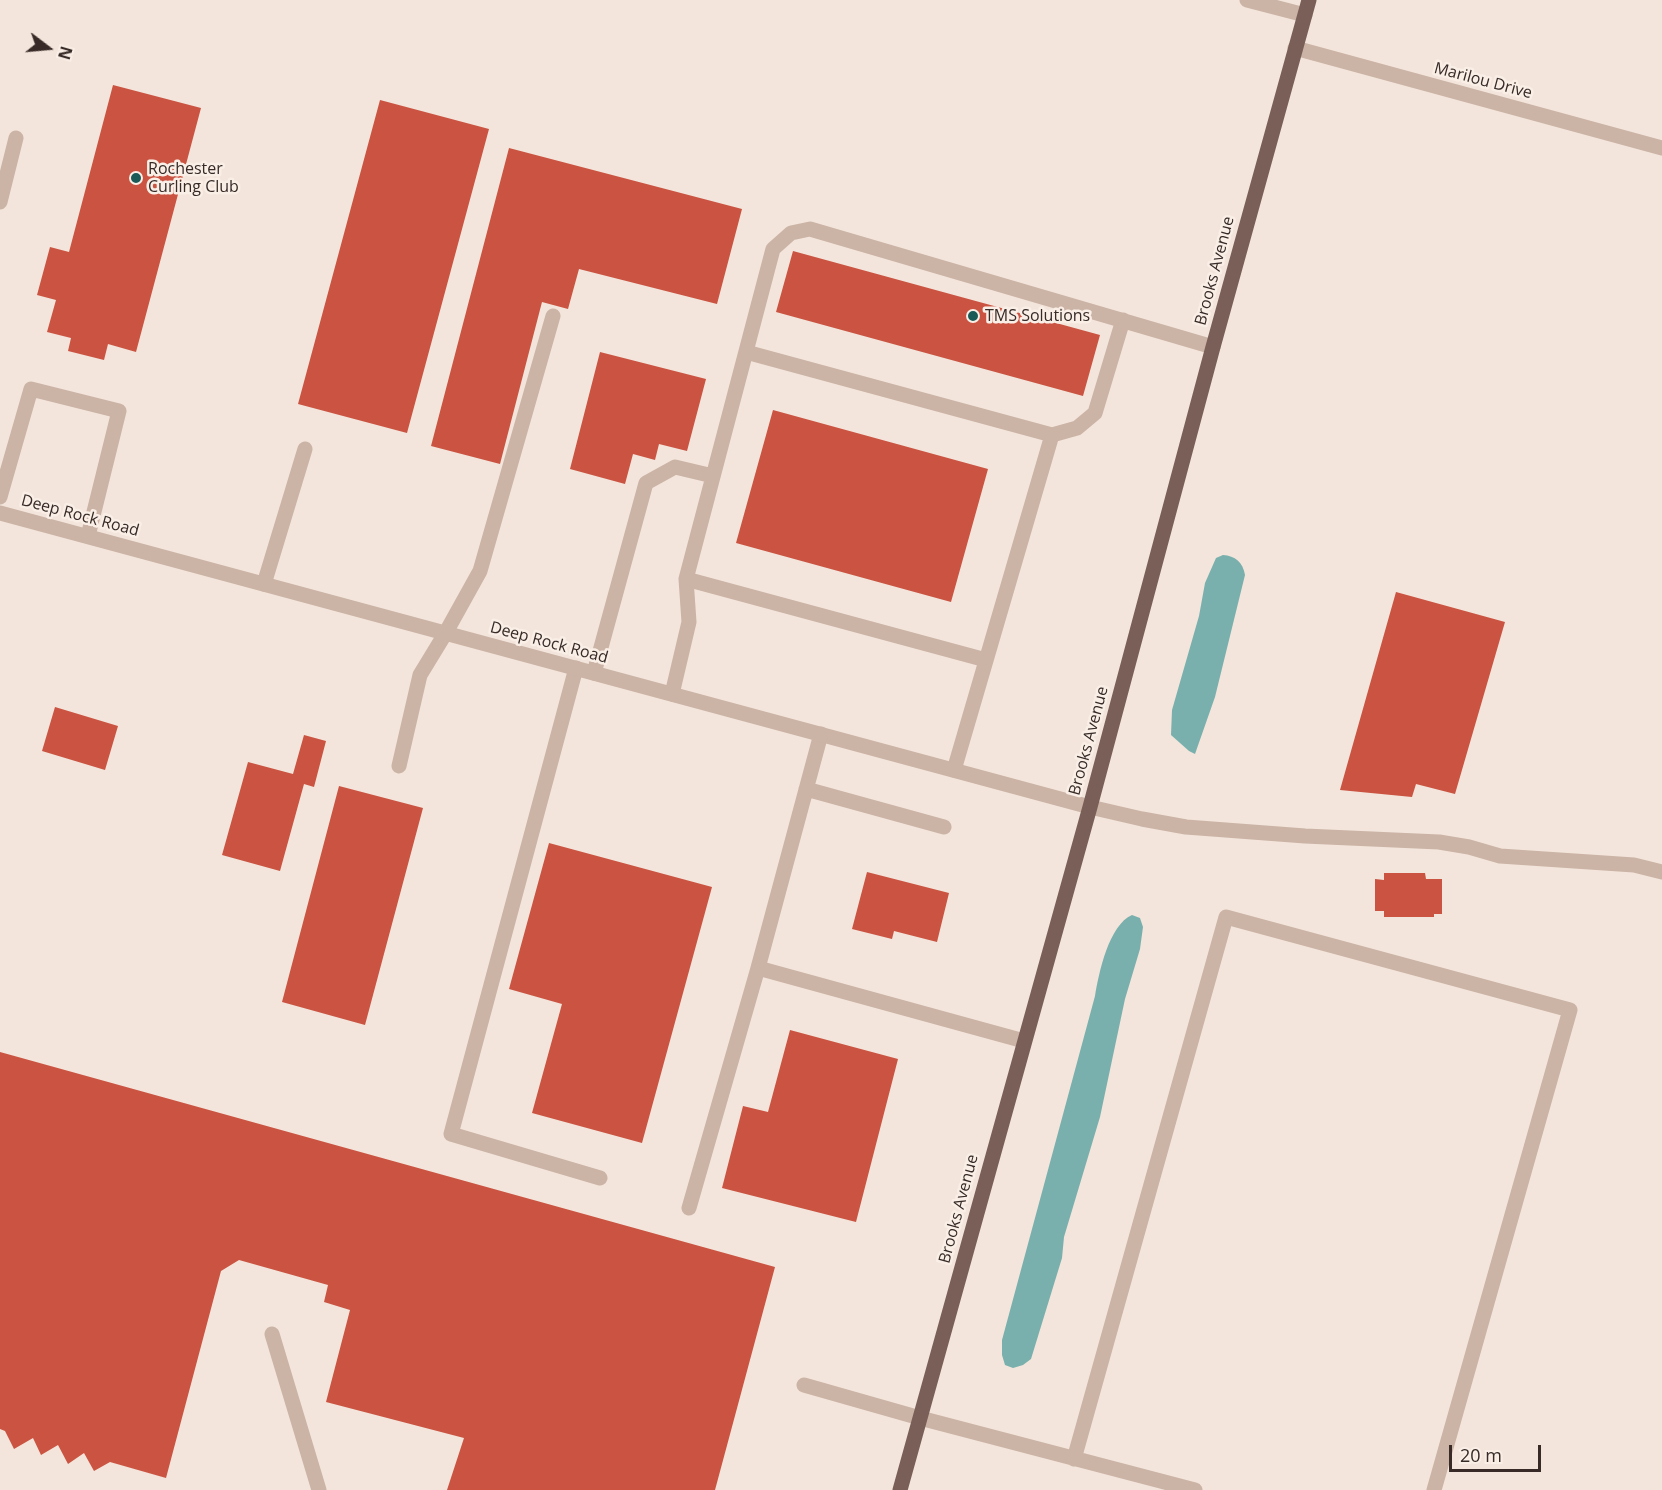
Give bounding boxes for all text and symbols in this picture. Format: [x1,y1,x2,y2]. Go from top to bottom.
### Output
north arrow [18,18,78,78]
text: N [53,44,78,62]
street label: Marilou Drive [1432,59,1534,103]
place label: Rochester Curling Club [148,159,239,197]
marker: Rochester Curling Club [129,171,143,185]
street label: Brooks Avenue [1191,214,1239,328]
place label: TMS Solutions [985,306,1090,326]
marker: TMS Solutions [966,309,980,323]
street label: Deep Rock Road [19,491,141,541]
street label: Deep Rock Road [488,618,610,668]
street label: Brooks Avenue [1065,684,1113,798]
street label: Brooks Avenue [935,1152,983,1266]
scale bar [1452,1433,1544,1471]
text: 20 m [1460,1443,1502,1467]

